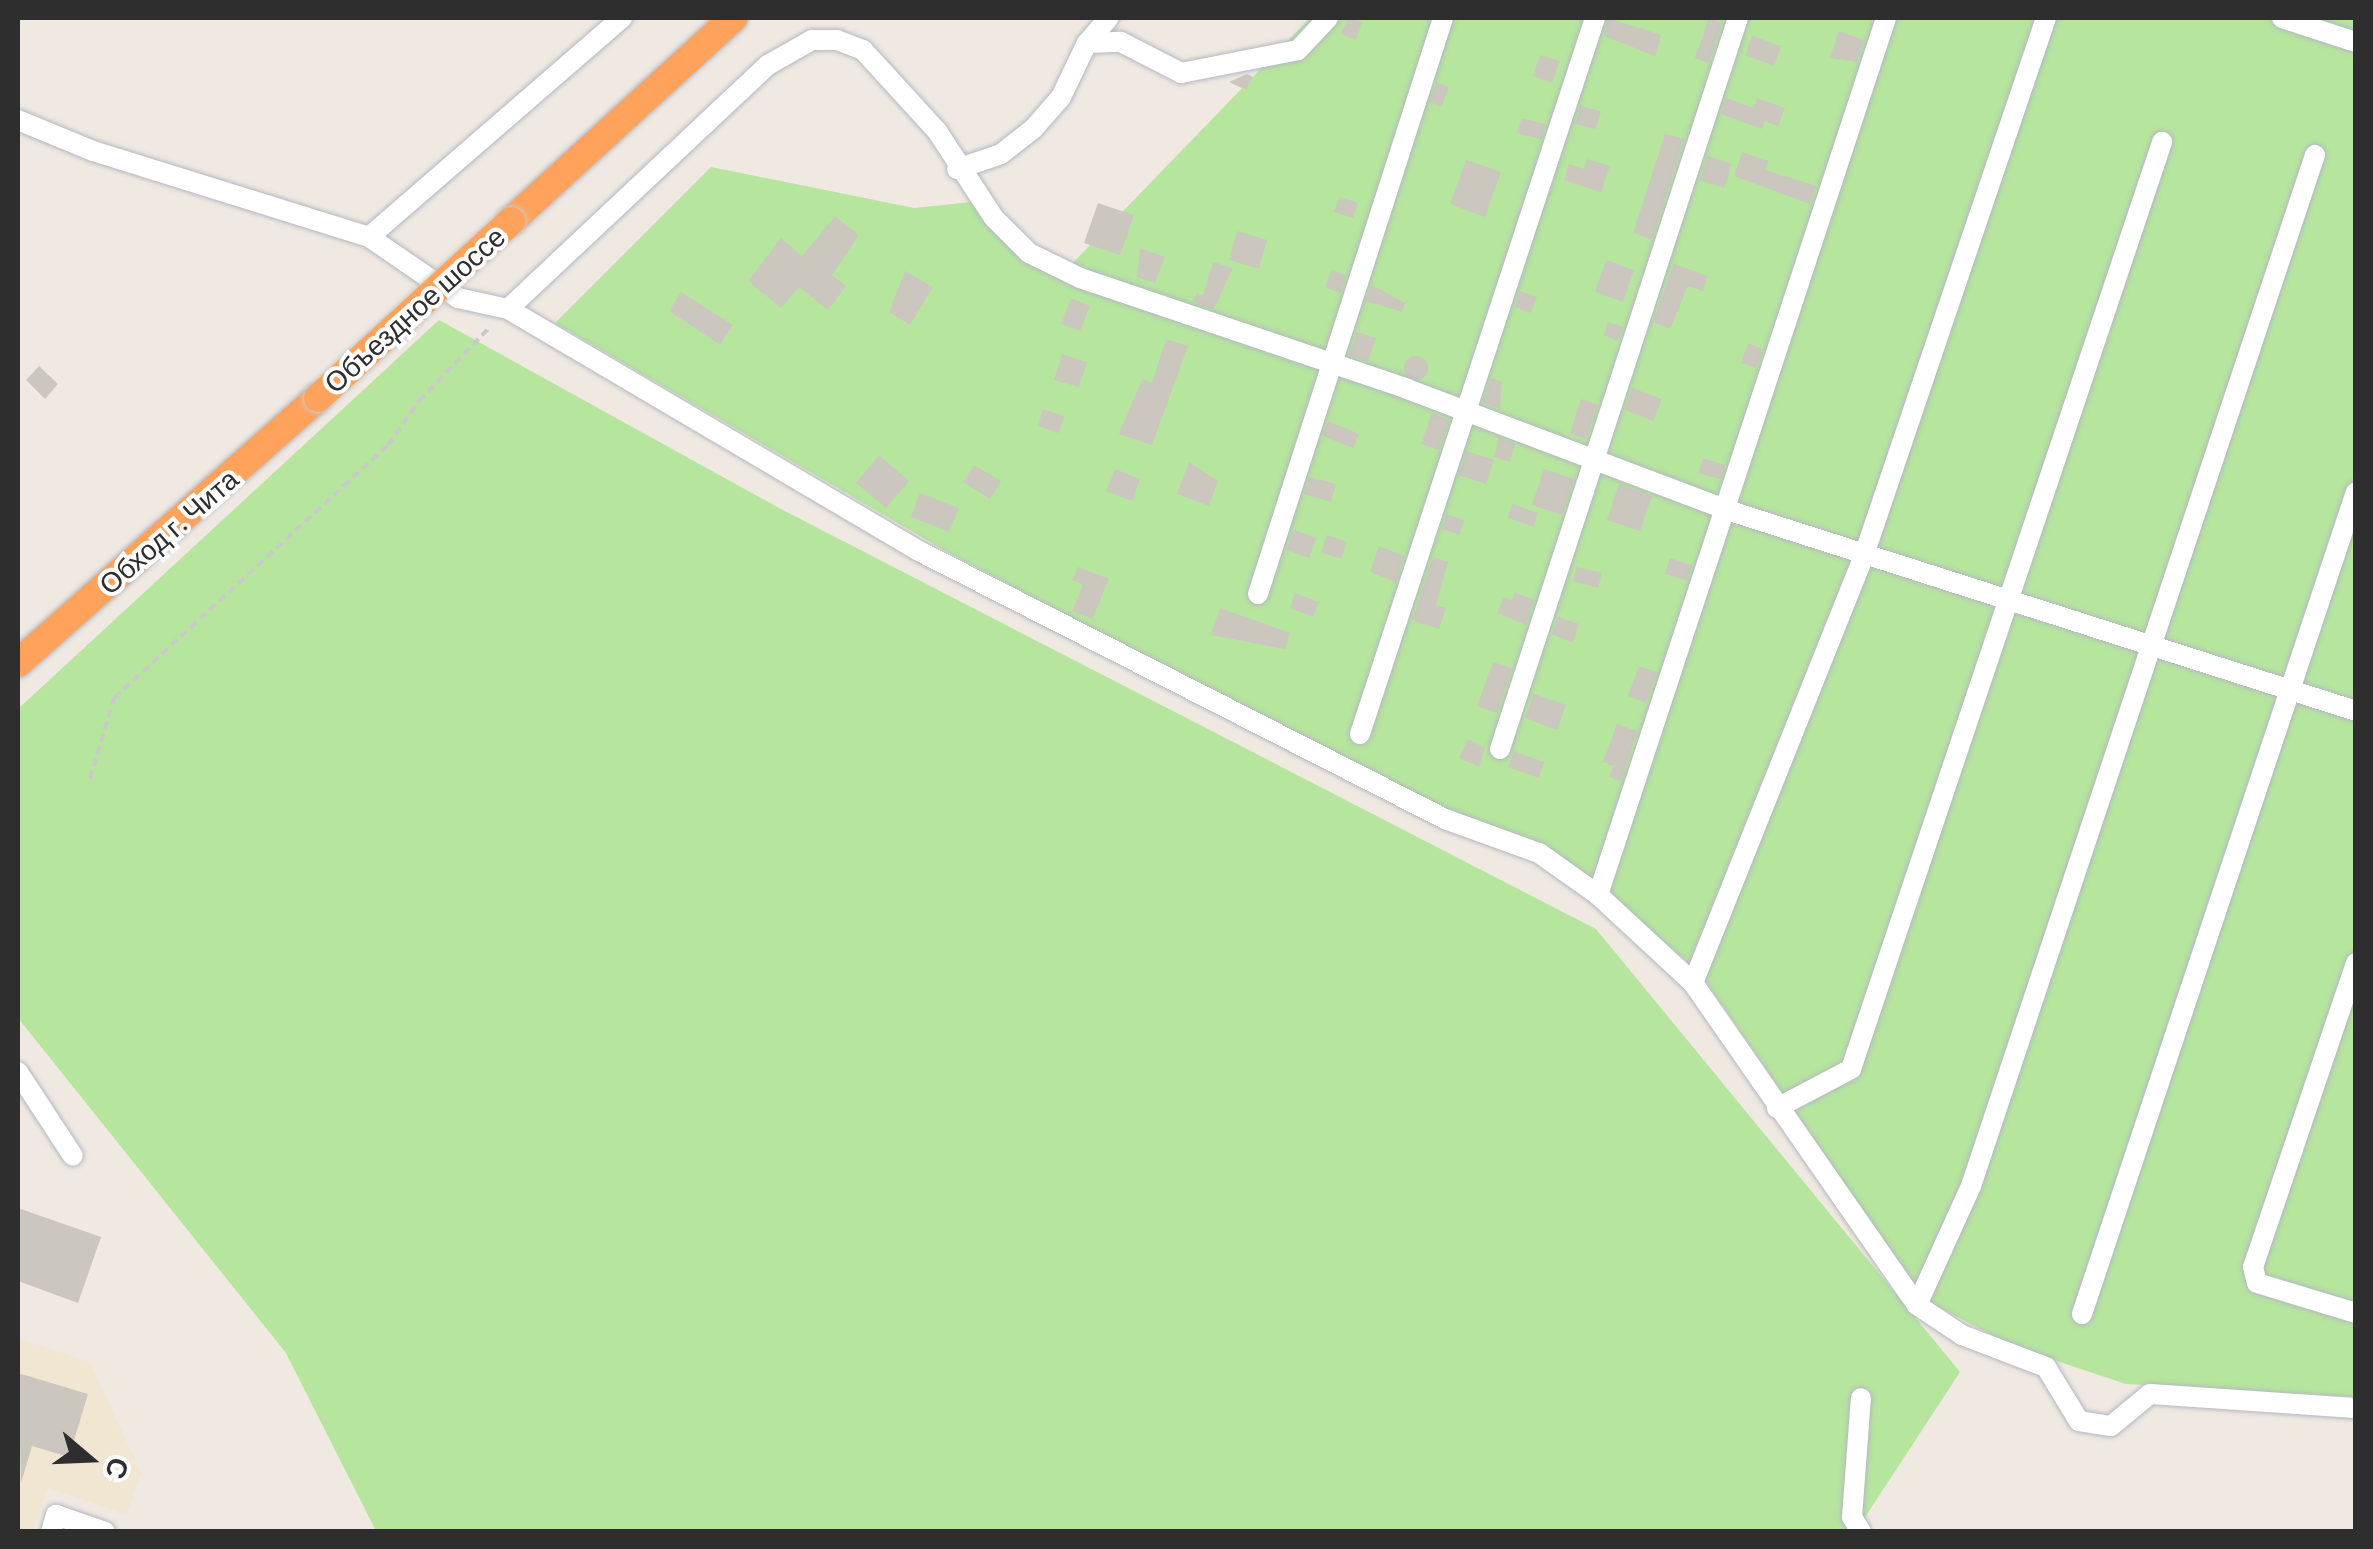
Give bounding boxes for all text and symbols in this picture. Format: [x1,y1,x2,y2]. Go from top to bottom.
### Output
street label: Объездное шоссе [317,219,511,399]
street label: Обход г. Чита [92,461,244,601]
north arrow [40,1409,140,1509]
text: С [99,1454,138,1484]

